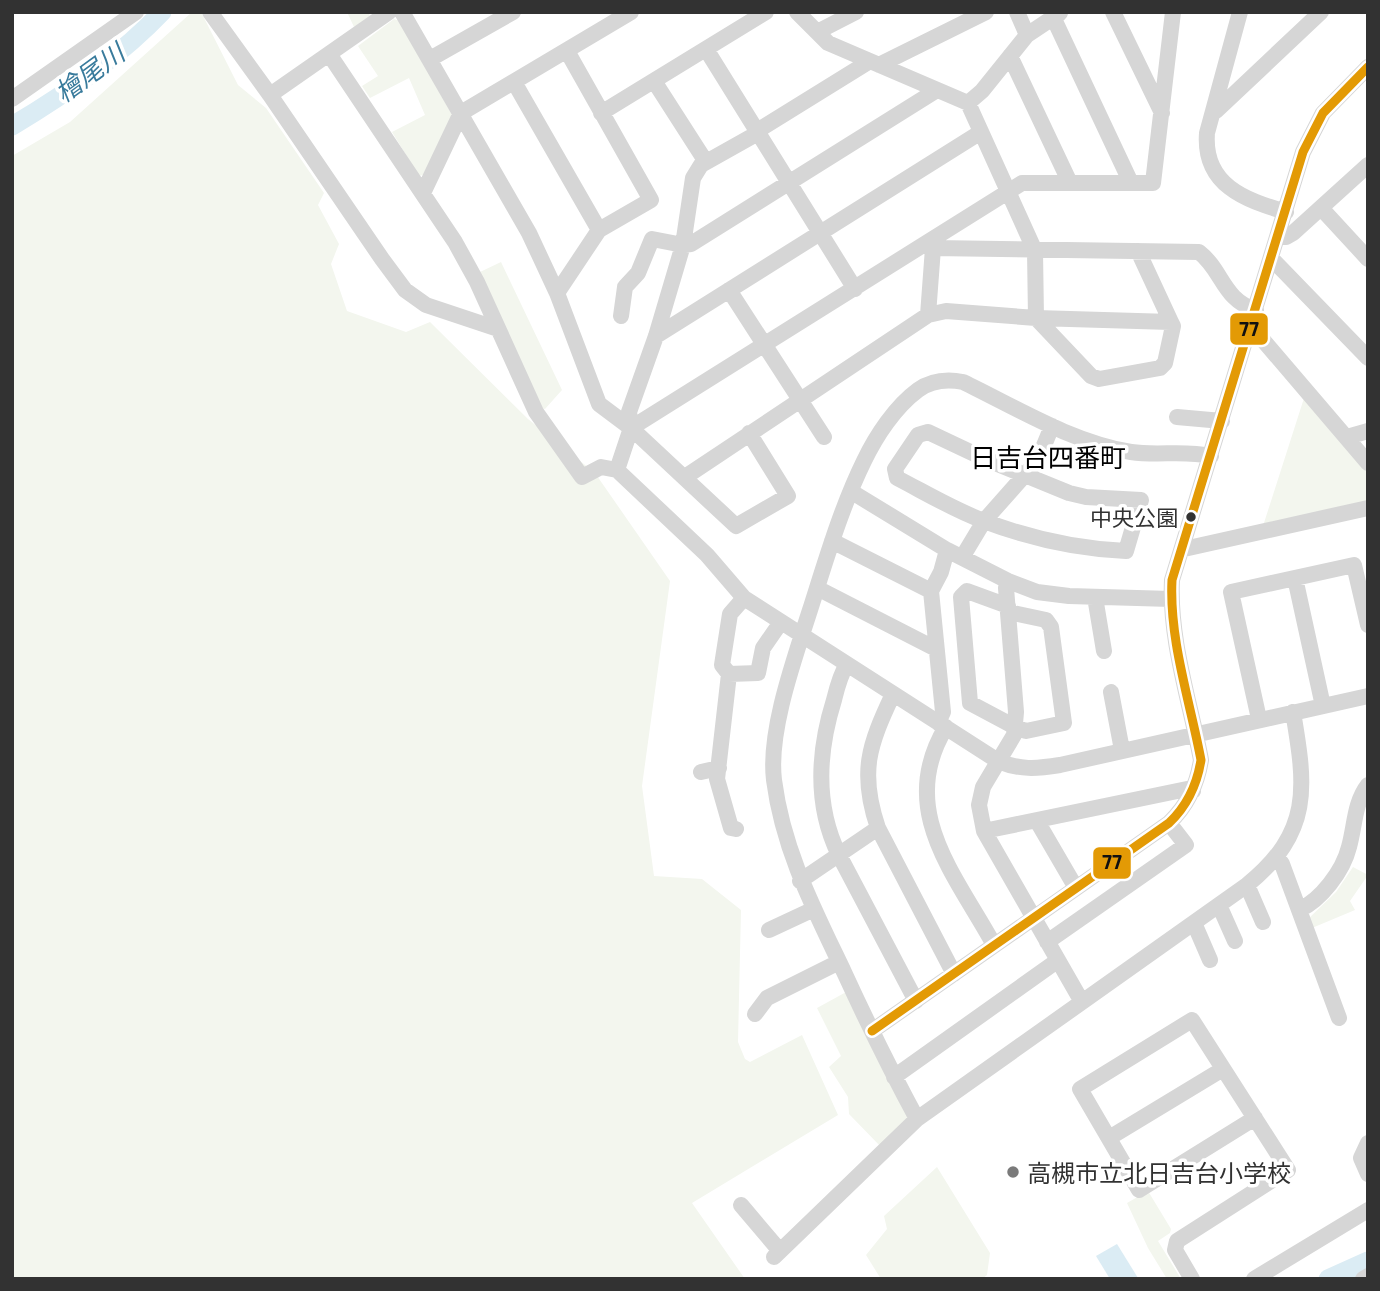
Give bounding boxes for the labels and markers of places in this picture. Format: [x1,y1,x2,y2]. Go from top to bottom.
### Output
place label: 中央公園 [1090,504,1178,530]
marker: 中央公園 [1184,510,1198,524]
place label: 高槻市立北日吉台小学校 [1027,1158,1291,1187]
marker: 高槻市立北日吉台小学校 [1005,1164,1021,1180]

